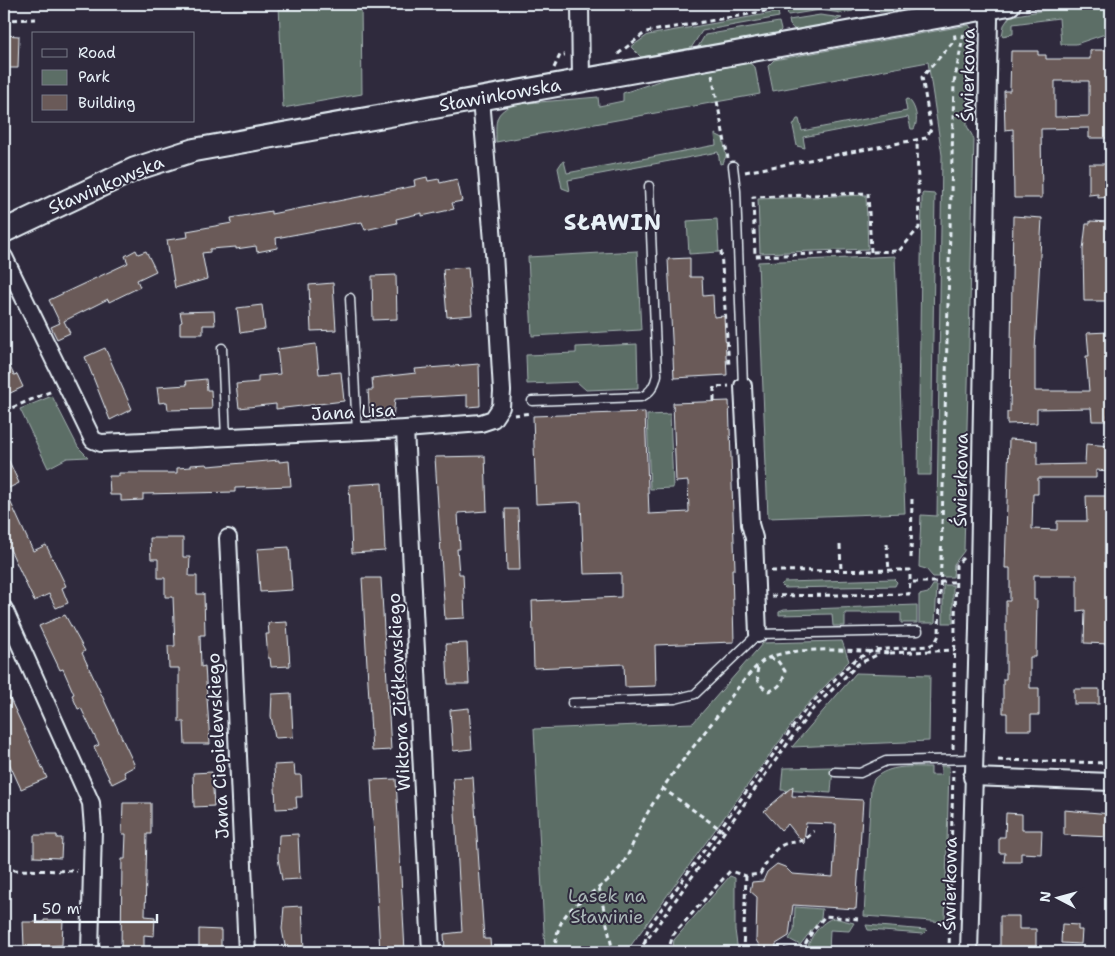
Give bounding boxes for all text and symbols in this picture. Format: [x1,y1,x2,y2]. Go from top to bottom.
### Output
street label: Świerkowa [955,28,981,122]
legend [32,32,195,122]
text: Road [78,43,116,63]
text: Park [78,67,110,87]
street label: Sławinkowska [437,72,563,118]
text: Building [78,93,135,113]
street label: Sławinkowska [45,150,167,220]
district label: SŁAWIN [564,208,662,237]
street label: Jana Lisa [310,398,396,426]
street label: Świerkowa [948,433,974,527]
street label: Wiktora Ziółkowskiego [382,592,416,792]
street label: Jana Ciepielewskiego [201,652,235,840]
street label: Świerkowa [937,837,963,931]
north arrow [1032,874,1082,924]
park label: Lasek na Sławinie [568,884,646,929]
text: N [1036,890,1055,903]
scale bar [35,891,158,923]
text: 50 m [42,899,80,919]

